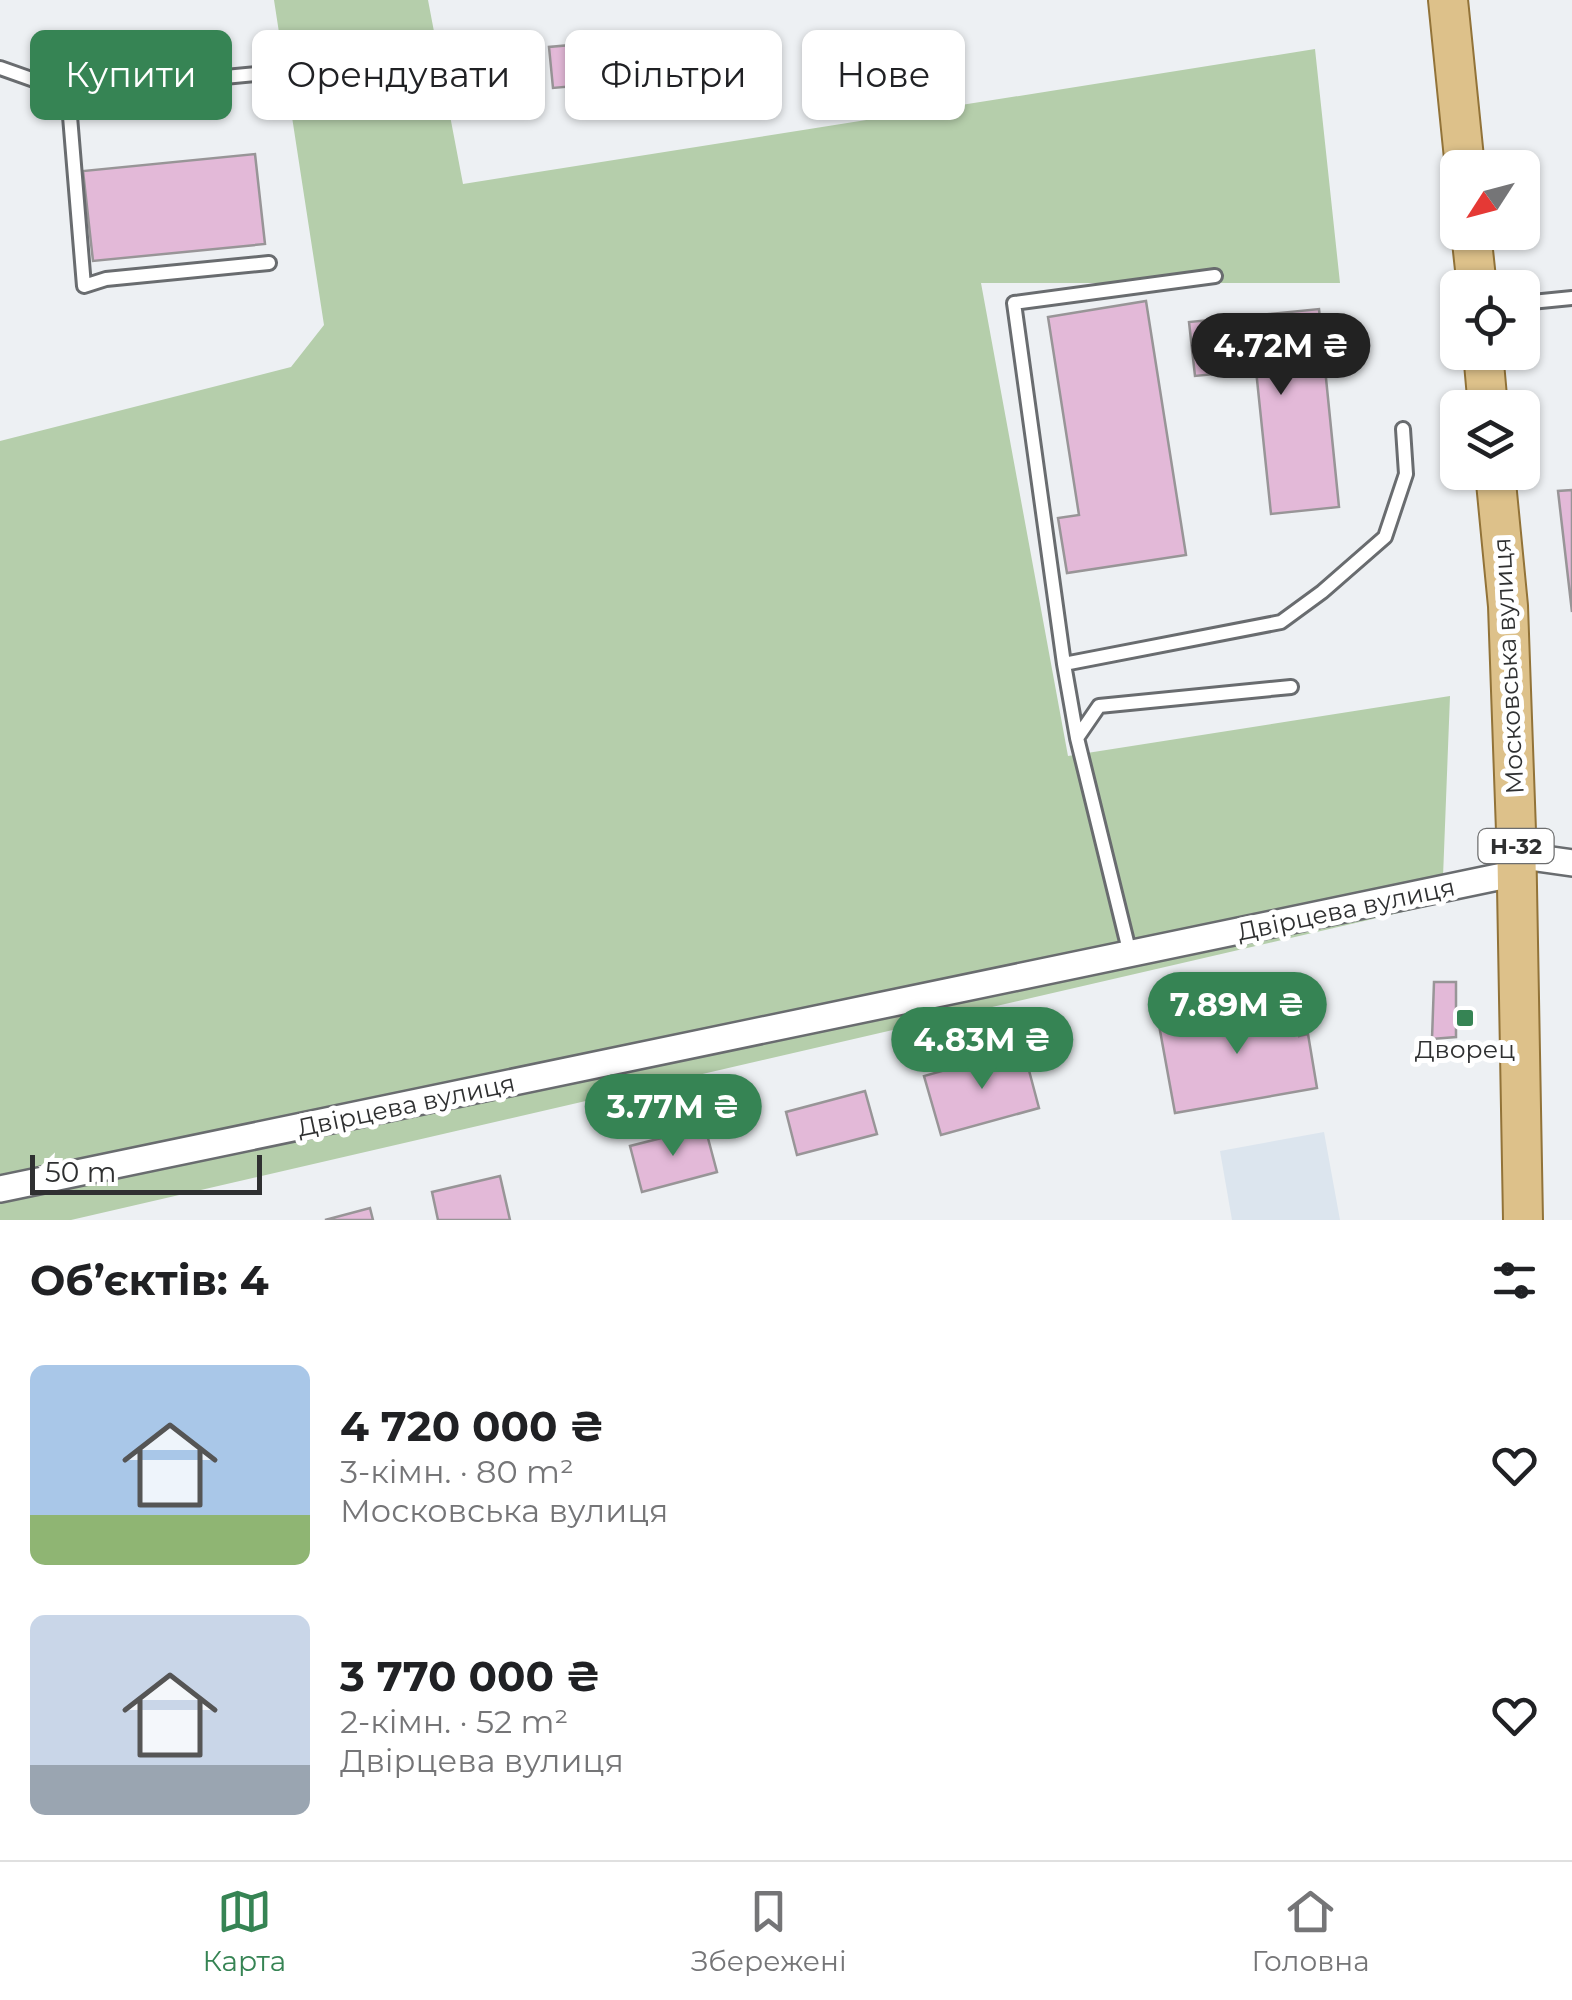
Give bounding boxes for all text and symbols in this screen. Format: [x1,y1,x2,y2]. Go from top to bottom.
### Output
chip: Купити [30,30,232,120]
chip: Орендувати [252,30,545,120]
chip: Фільтри [565,30,782,120]
chip: Нове [802,30,965,120]
north arrow [1440,150,1540,250]
map controls [1440,150,1540,490]
button: locate [1440,270,1540,370]
pin: 4.72M ₴ [1189,313,1373,398]
text: 4.72M ₴ [1213,326,1349,365]
button: layers [1440,390,1540,490]
street label: Московська вулиця [1486,537,1530,795]
road number: Н-32 [1478,829,1554,863]
street label: Двірцева вулиця [1234,871,1458,947]
pin: 7.89M ₴ [1145,972,1329,1057]
text: 7.89M ₴ [1170,985,1304,1024]
pin: 4.83M ₴ [890,1007,1074,1092]
marker: Дворец [1454,1007,1476,1029]
text: 4.83M ₴ [913,1020,1051,1059]
place label: Дворец [1415,1034,1515,1064]
street label: Двірцева вулиця [294,1067,518,1143]
pin: 3.77M ₴ [581,1074,765,1159]
text: 3.77M ₴ [607,1087,739,1126]
scale bar [30,1150,262,1194]
text: 50 m [45,1155,116,1189]
icon: filters [1487,1253,1542,1308]
text: Об’єктів: 4 [30,1254,269,1306]
text: 4 720 000 ₴ [340,1400,604,1452]
icon: home [110,1405,230,1525]
icon: heart [1487,1438,1542,1493]
text: 3-кімн. · 80 m² [340,1452,574,1491]
text: Московська вулиця [340,1491,668,1530]
text: 3 770 000 ₴ [340,1650,601,1702]
icon: home [110,1655,230,1775]
icon: heart [1487,1688,1542,1743]
text: 2-кімн. · 52 m² [340,1702,568,1741]
text: Двірцева вулиця [340,1741,624,1780]
tab: Карта [202,1884,286,1978]
tab: Збережені [691,1884,847,1978]
tab: Головна [1251,1884,1370,1978]

